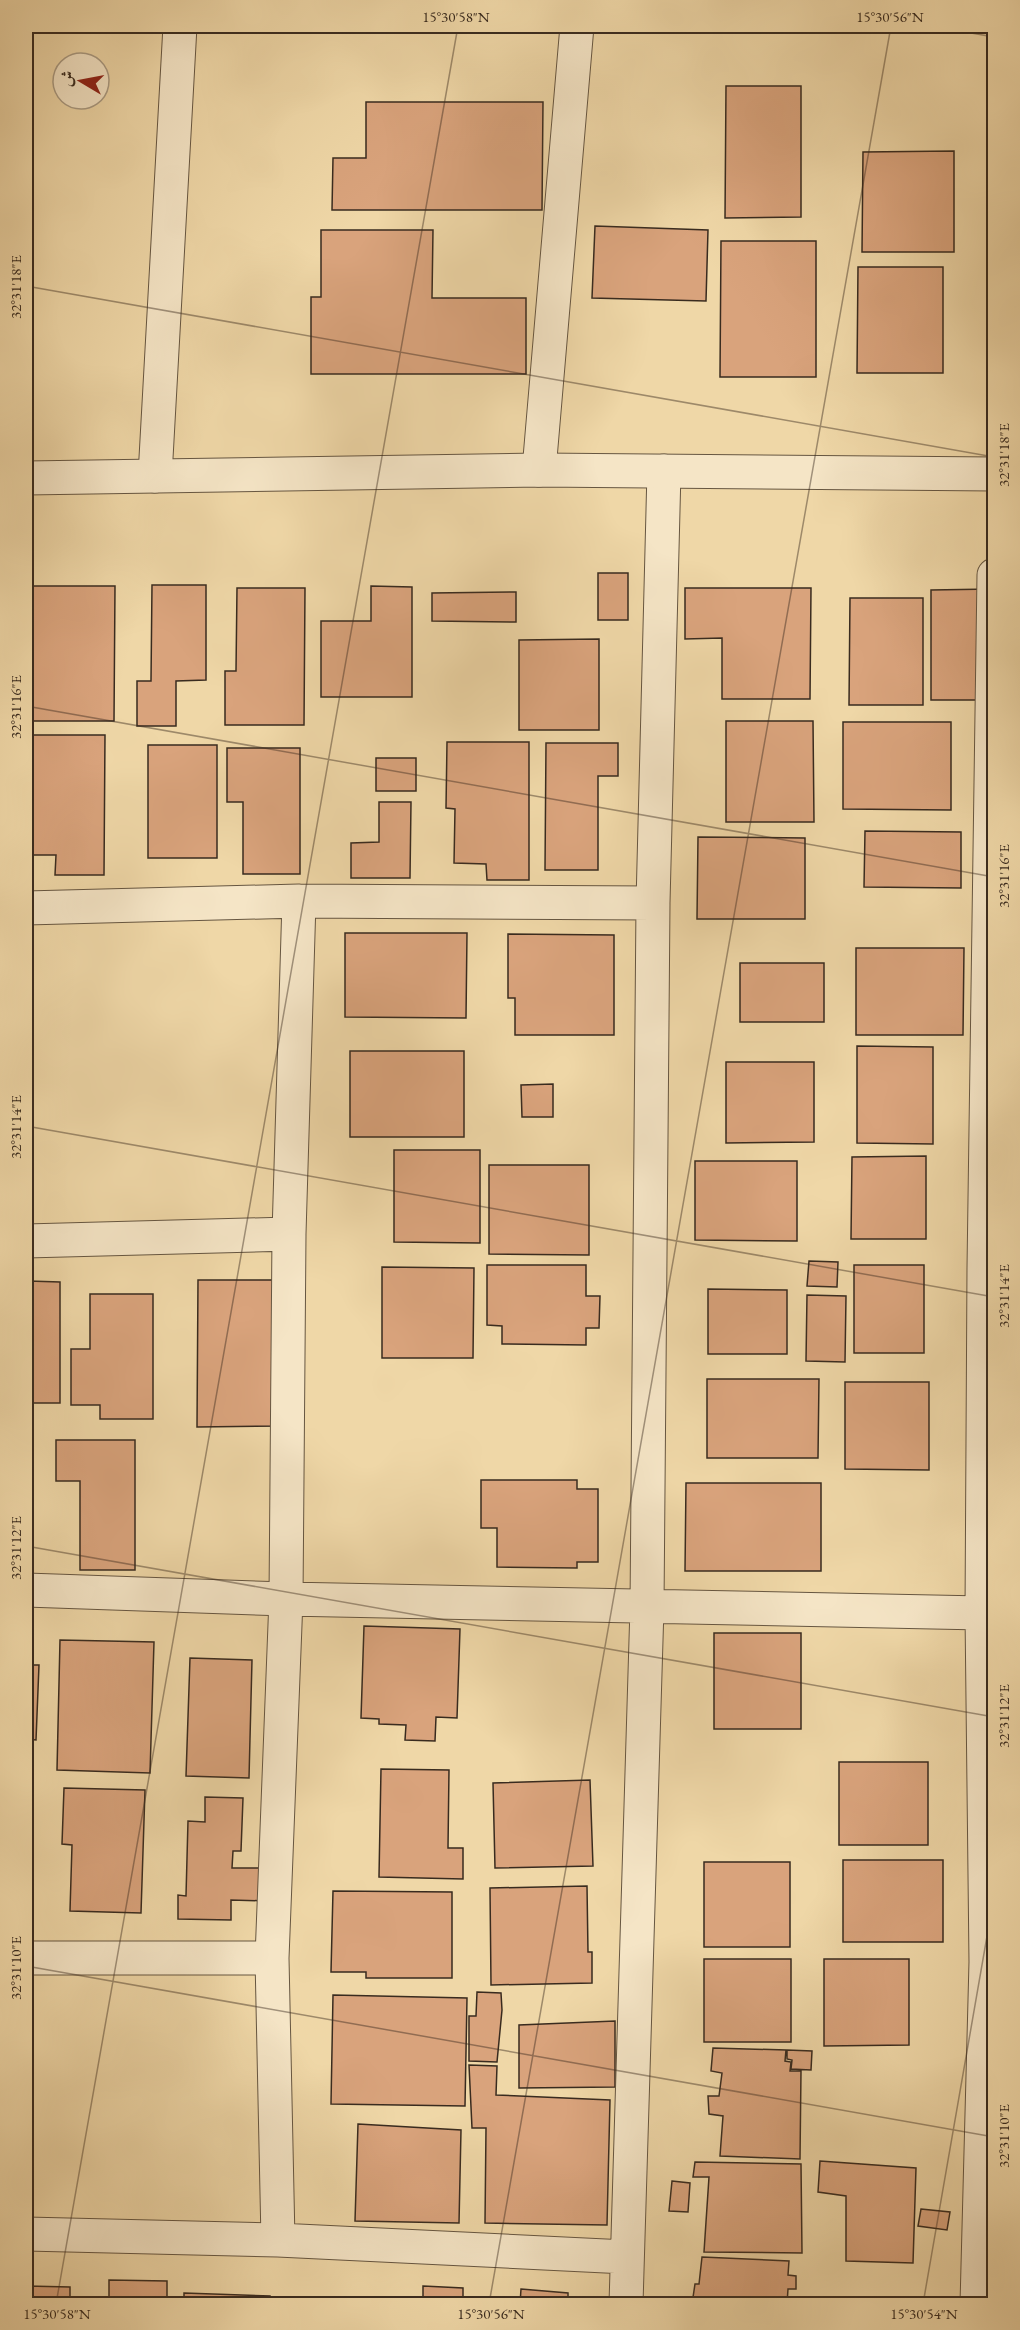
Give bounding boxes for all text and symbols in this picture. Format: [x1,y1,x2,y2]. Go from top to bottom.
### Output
text: 15°30'58"N [422,7,490,26]
text: 15°30'56"N [856,7,924,26]
north arrow [51,51,111,111]
text: ش [55,69,78,88]
text: 32°31'18"E [6,254,25,319]
text: 32°31'18"E [994,422,1013,487]
text: 32°31'16"E [6,674,25,739]
text: 32°31'16"E [994,843,1013,908]
text: 32°31'14"E [6,1094,25,1159]
text: 32°31'14"E [994,1263,1013,1328]
text: 32°31'12"E [6,1515,25,1580]
text: 32°31'12"E [994,1683,1013,1748]
text: 32°31'10"E [6,1935,25,2000]
text: 32°31'10"E [994,2103,1013,2168]
text: 15°30'58"N [23,2304,91,2323]
text: 15°30'56"N [457,2304,525,2323]
text: 15°30'54"N [890,2304,958,2323]

